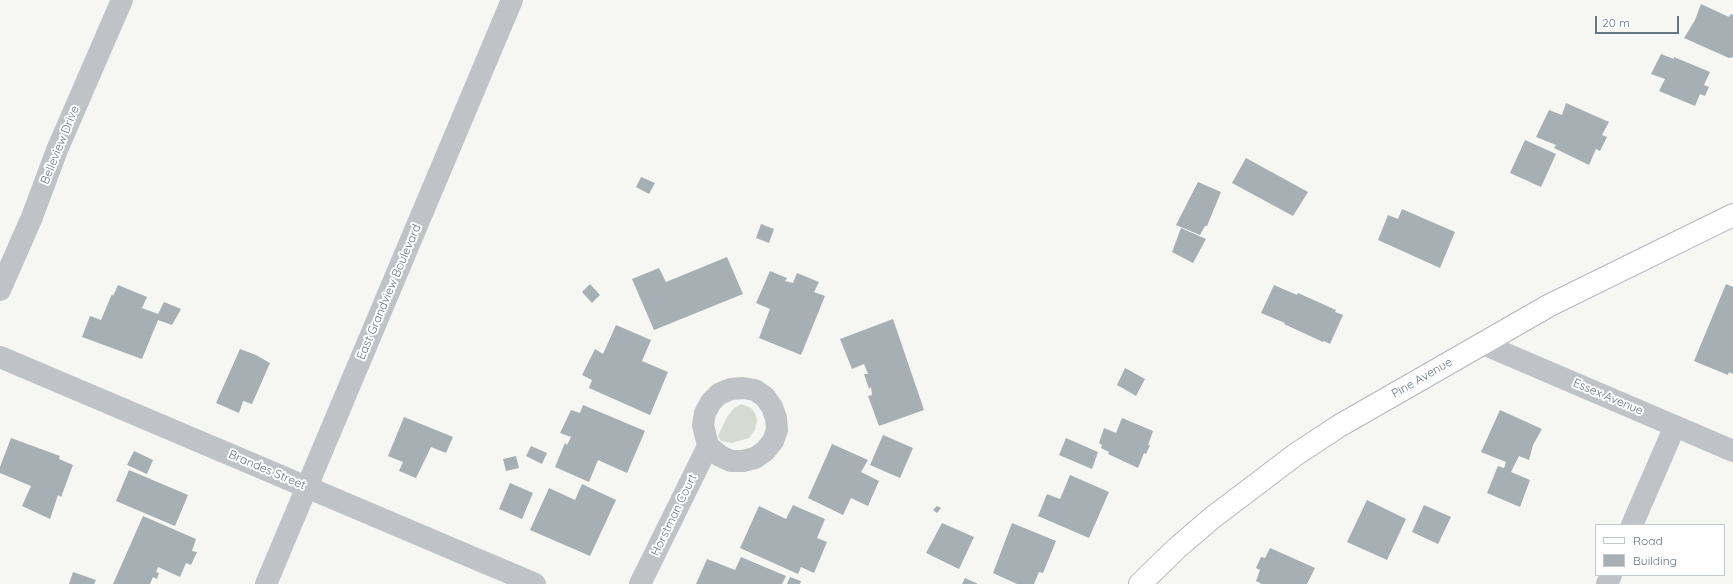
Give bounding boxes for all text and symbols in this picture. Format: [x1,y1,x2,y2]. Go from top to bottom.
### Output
scale bar [1597,8,1681,34]
text: 20 m [1602,15,1630,30]
street label: Belleview Drive [38,104,82,186]
street label: East Grandview Boulevard [354,222,424,362]
street label: Pine Avenue [1389,355,1455,401]
street label: Essex Avenue [1571,376,1645,418]
street label: Brandes Street [226,447,308,493]
street label: Horstman Court [648,472,700,558]
legend [1595,524,1725,576]
text: Road [1633,533,1663,548]
text: Building [1633,553,1677,568]

